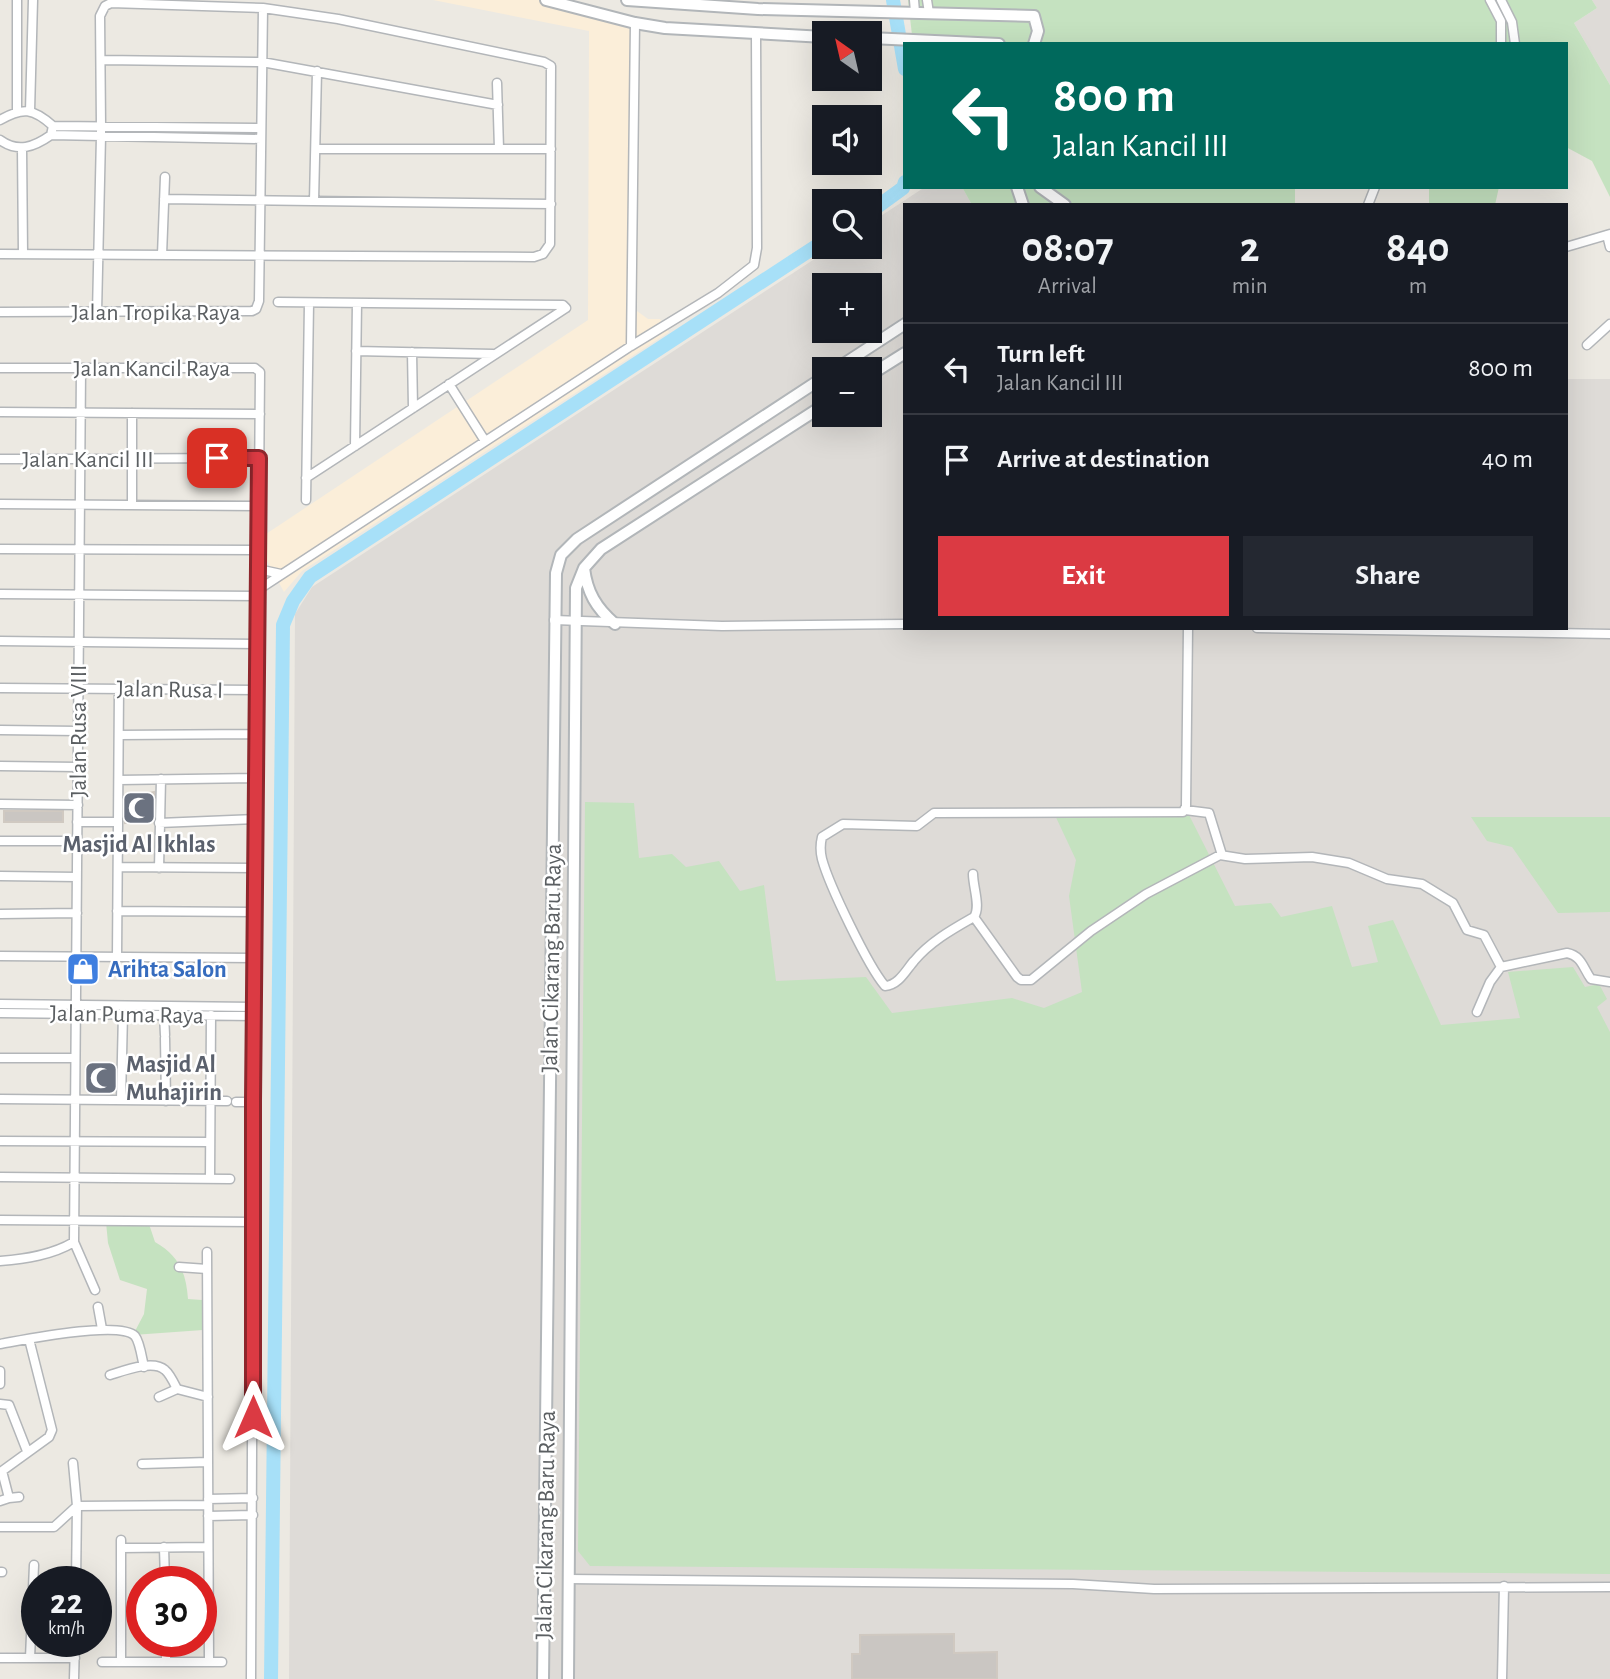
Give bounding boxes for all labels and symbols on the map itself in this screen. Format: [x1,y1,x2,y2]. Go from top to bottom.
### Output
north arrow [812,21,882,91]
street label: Jalan Tropika Raya [71,301,241,325]
street label: Jalan Kancil Raya [74,357,230,381]
pin [187,428,247,488]
street label: Jalan Kancil III [22,448,154,472]
street label: Jalan Rusa VIII [67,664,91,798]
street label: Jalan Rusa I [116,677,223,703]
mosque icon: Masjid Al Ikhlas [120,789,158,827]
place label: Masjid Al Ikhlas [63,833,215,857]
street label: Jalan Cikarang Baru Raya [538,843,566,1073]
shop icon: Arihta Salon [64,950,102,988]
place label: Arihta Salon [108,958,227,982]
street label: Jalan Puma Raya [50,1002,204,1028]
place label: Masjid Al Muhajirin [126,1053,222,1105]
mosque icon: Masjid Al Muhajirin [82,1059,120,1097]
position arrow [216,1380,290,1454]
street label: Jalan Cikarang Baru Raya [532,1410,560,1640]
speed limit sign: 30 [126,1566,217,1657]

